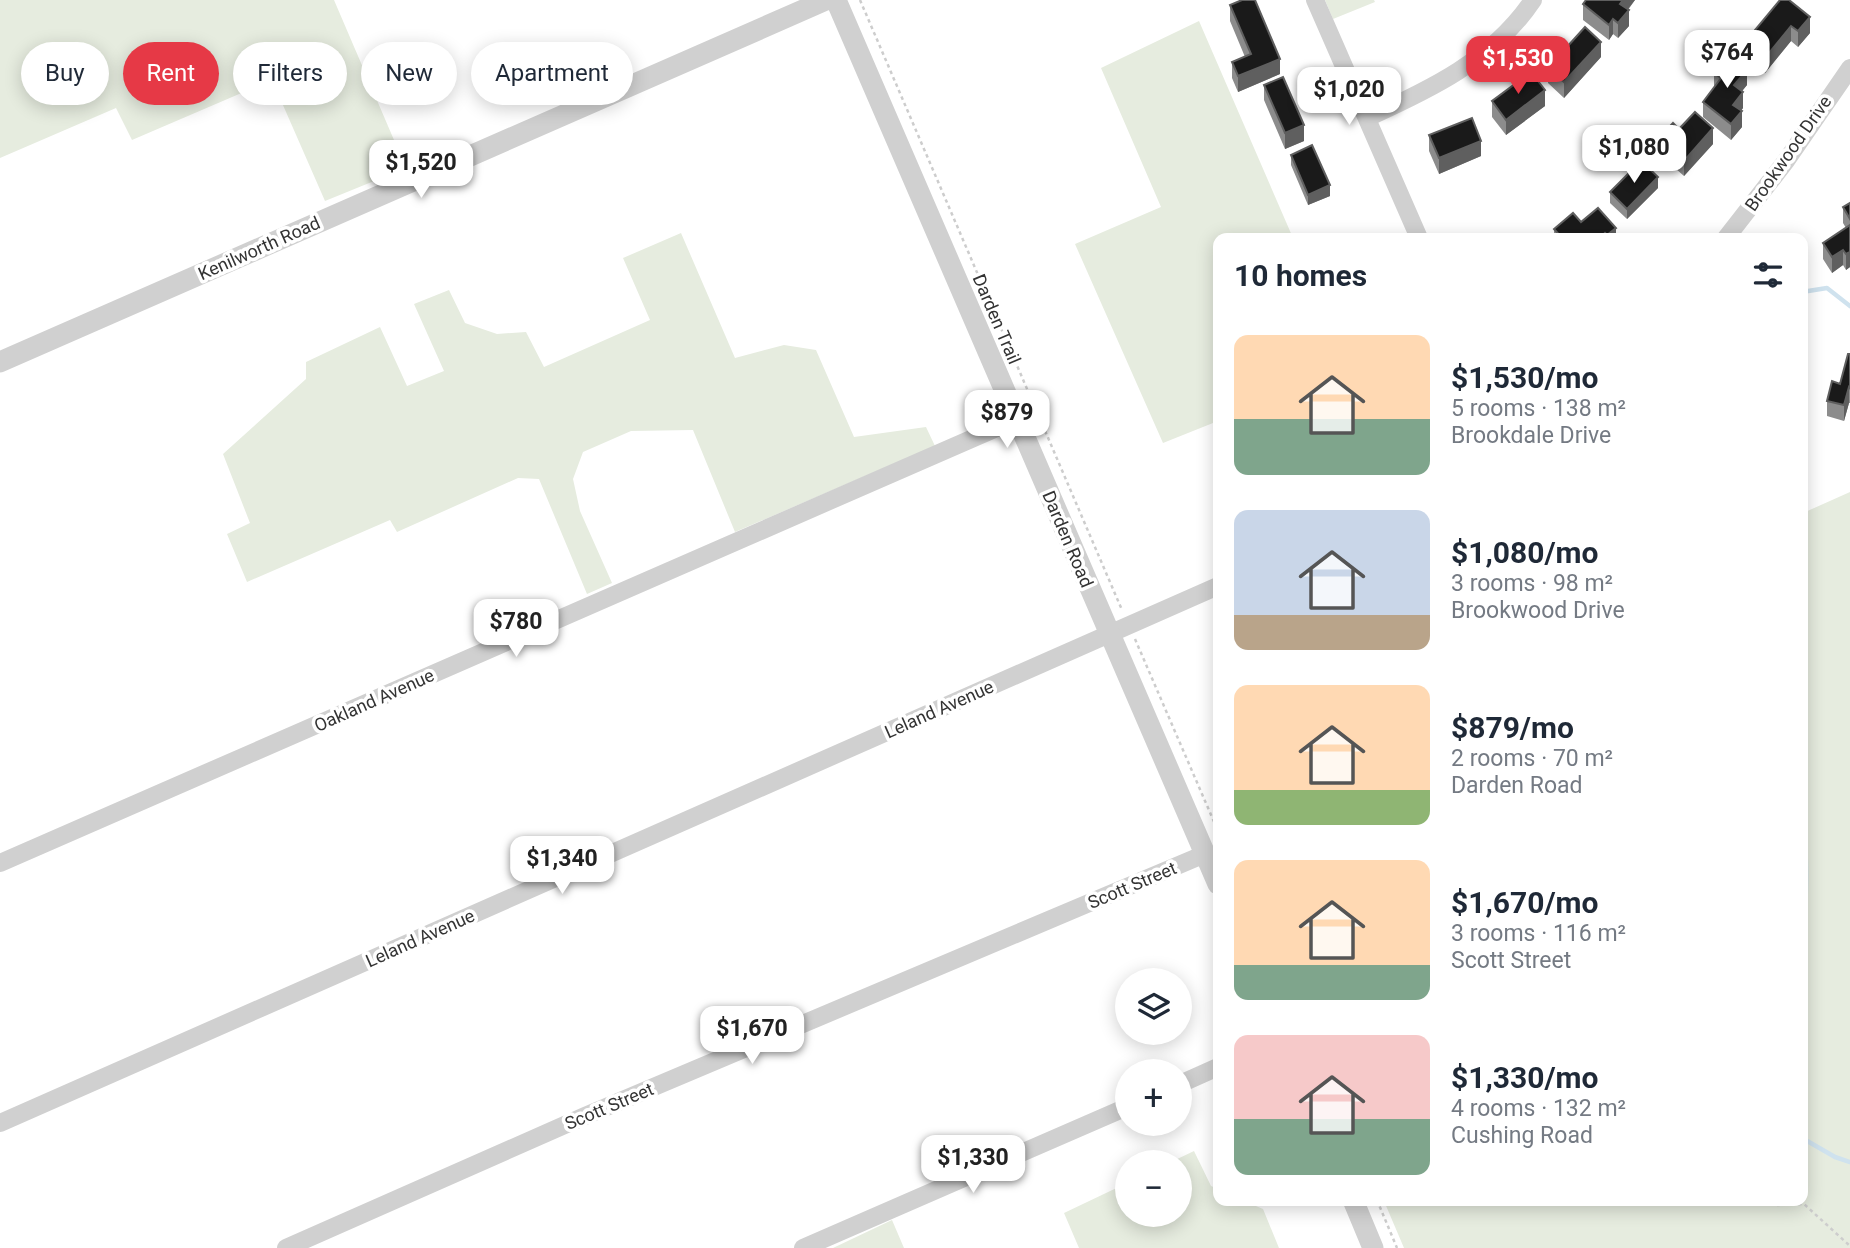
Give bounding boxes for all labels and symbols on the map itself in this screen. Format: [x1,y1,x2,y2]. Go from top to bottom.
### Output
pin: $764 [1686,31,1768,90]
pin: $1,530 [1461,36,1575,96]
pin: $1,020 [1292,68,1406,127]
street label: Brookwood Drive [1740,91,1836,215]
pin: $1,080 [1577,125,1691,185]
pin: $1,520 [364,140,478,200]
street label: Kenilworth Road [195,212,323,284]
street label: Darden Trail [969,271,1025,367]
pin: $879 [966,391,1048,450]
street label: Darden Road [1038,488,1098,590]
pin: $780 [475,600,557,659]
street label: Oakland Avenue [311,664,437,736]
street label: Leland Avenue [881,676,997,742]
pin: $1,340 [505,836,619,896]
street label: Scott Street [1085,857,1180,913]
street label: Leland Avenue [362,905,478,971]
pin: $1,670 [695,1006,809,1066]
street label: Scott Street [562,1078,657,1134]
pin: $1,330 [916,1136,1030,1195]

